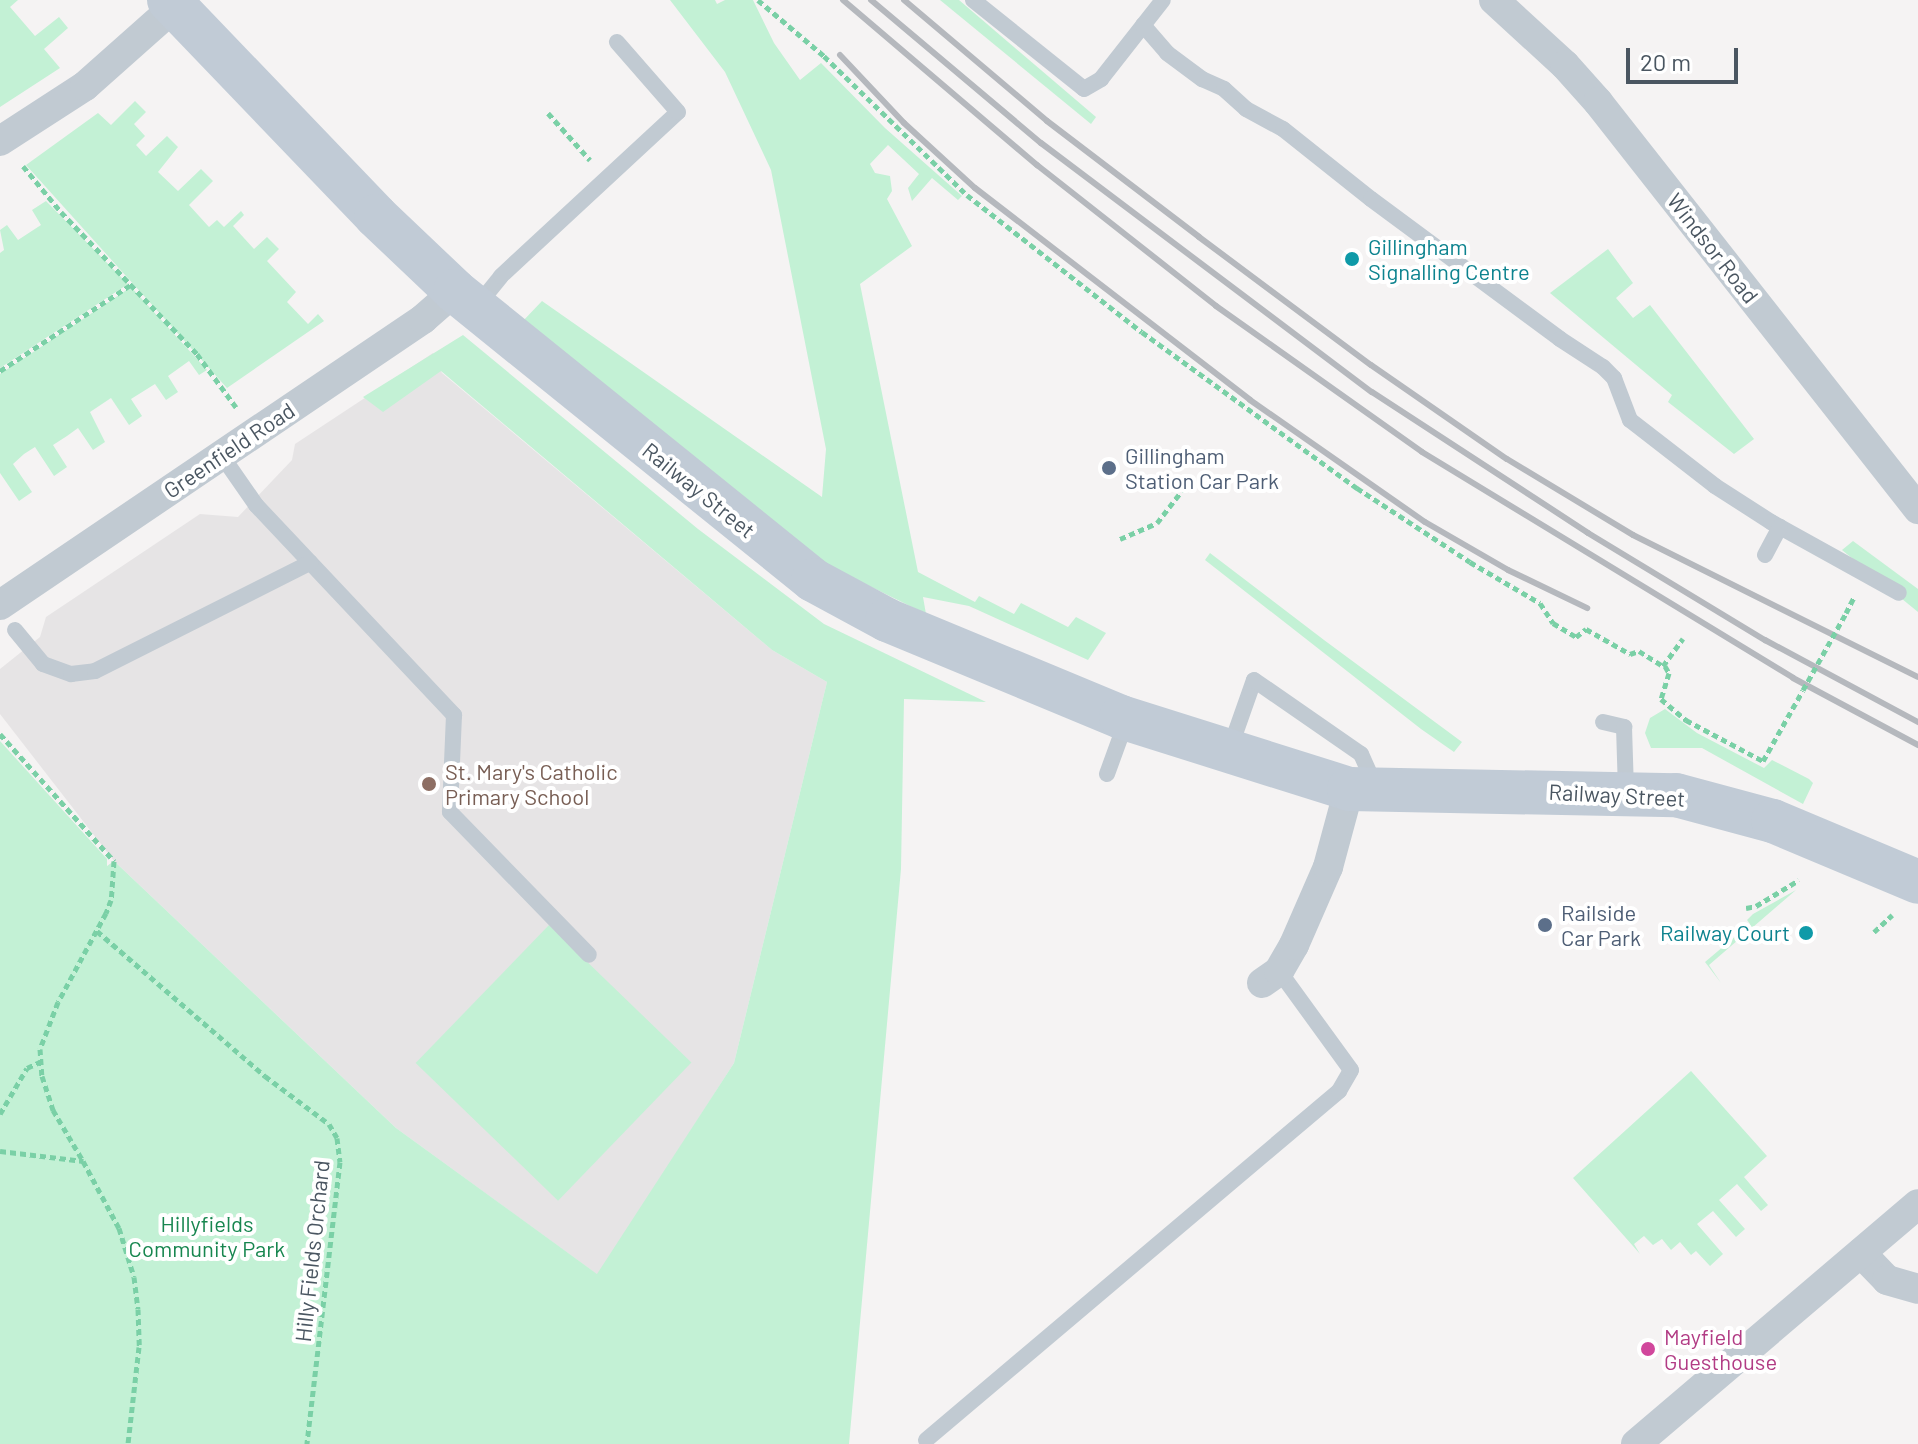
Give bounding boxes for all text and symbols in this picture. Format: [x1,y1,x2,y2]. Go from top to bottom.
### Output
scale bar [1630,32,1742,82]
text: 20 m [1640,47,1691,76]
street label: Windsor Road [1662,188,1764,308]
place label: Gillingham Signalling Centre [1368,233,1530,284]
marker: Gillingham Signalling Centre [1343,250,1361,268]
street label: Greenfield Road [159,397,299,503]
street label: Railway Street [638,437,760,543]
place label: Gillingham Station Car Park [1125,442,1279,494]
marker: Gillingham Station Car Park [1100,459,1118,477]
place label: St. Mary's Catholic Primary School [445,758,618,810]
marker: St. Mary's Catholic Primary School [420,775,438,793]
street label: Railway Street [1548,778,1686,812]
place label: Railside Car Park [1561,899,1641,950]
marker: Railside Car Park [1536,916,1554,934]
place label: Railway Court [1660,920,1790,946]
marker: Railway Court [1797,924,1815,942]
street label: Hilly Fields Orchard [289,1159,335,1343]
park label: Hillyfields Community Park [129,1210,285,1262]
place label: Mayfield Guesthouse [1664,1323,1777,1374]
marker: Mayfield Guesthouse [1639,1340,1657,1358]

